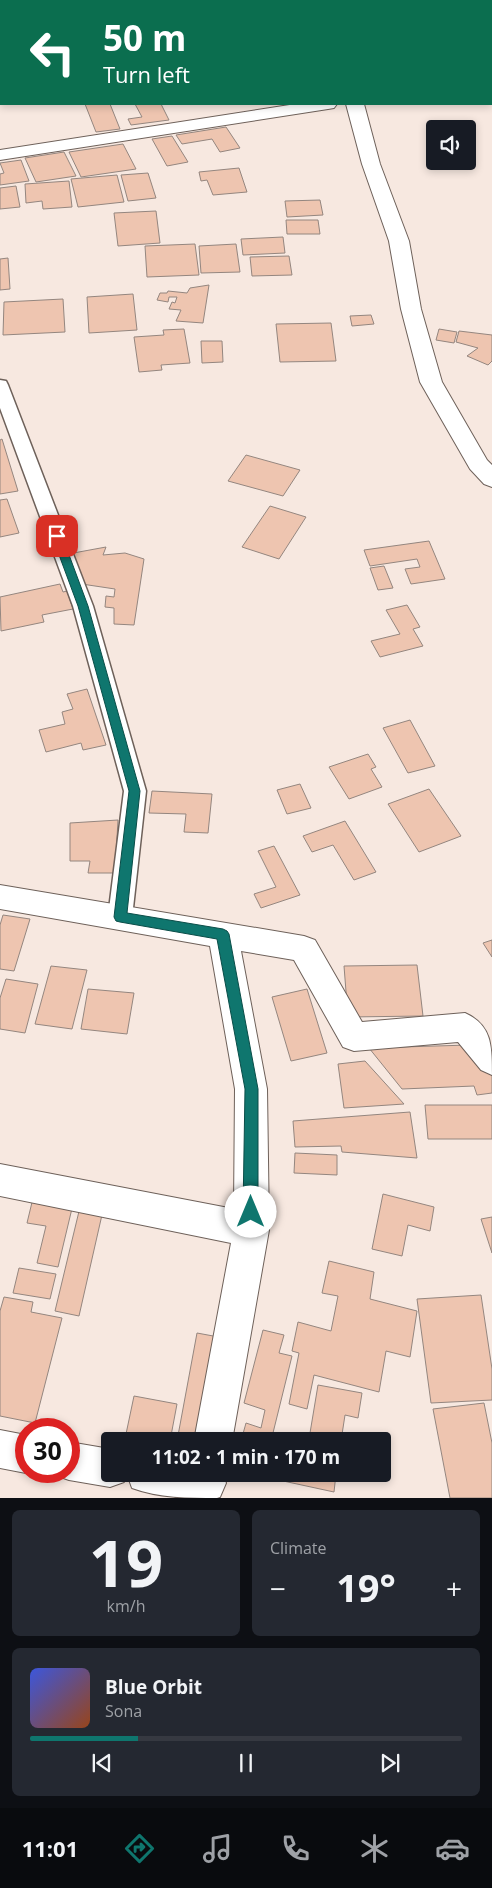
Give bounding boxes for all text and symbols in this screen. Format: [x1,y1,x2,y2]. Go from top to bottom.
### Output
text: 50 m [103,14,186,61]
icon: left [20,20,85,85]
text: Turn left [103,59,190,89]
map controls [426,120,476,170]
button: sound [426,120,476,170]
pin [36,515,78,557]
icon: arrive [43,522,71,550]
position arrow [224,1185,276,1237]
speed limit sign: 30 [15,1418,80,1483]
text: 11:02 · 1 min · 170 m [152,1444,340,1470]
text: 19 [89,1518,163,1606]
text: Climate [270,1537,327,1559]
text: 19° [336,1561,396,1613]
text: − [270,1569,286,1607]
text: + [446,1569,462,1607]
text: km/h [107,1595,145,1617]
text: Blue Orbit [105,1674,202,1700]
text: Sona [105,1700,142,1722]
icon: previous [88,1749,116,1777]
icon: pause [232,1749,260,1777]
icon: next [376,1749,404,1777]
icon: directions [122,1831,157,1866]
icon: music [200,1831,235,1866]
icon: phone [278,1831,313,1866]
icon: climate [357,1831,392,1866]
icon: car [435,1831,470,1866]
text: 11:01 [22,1833,78,1863]

